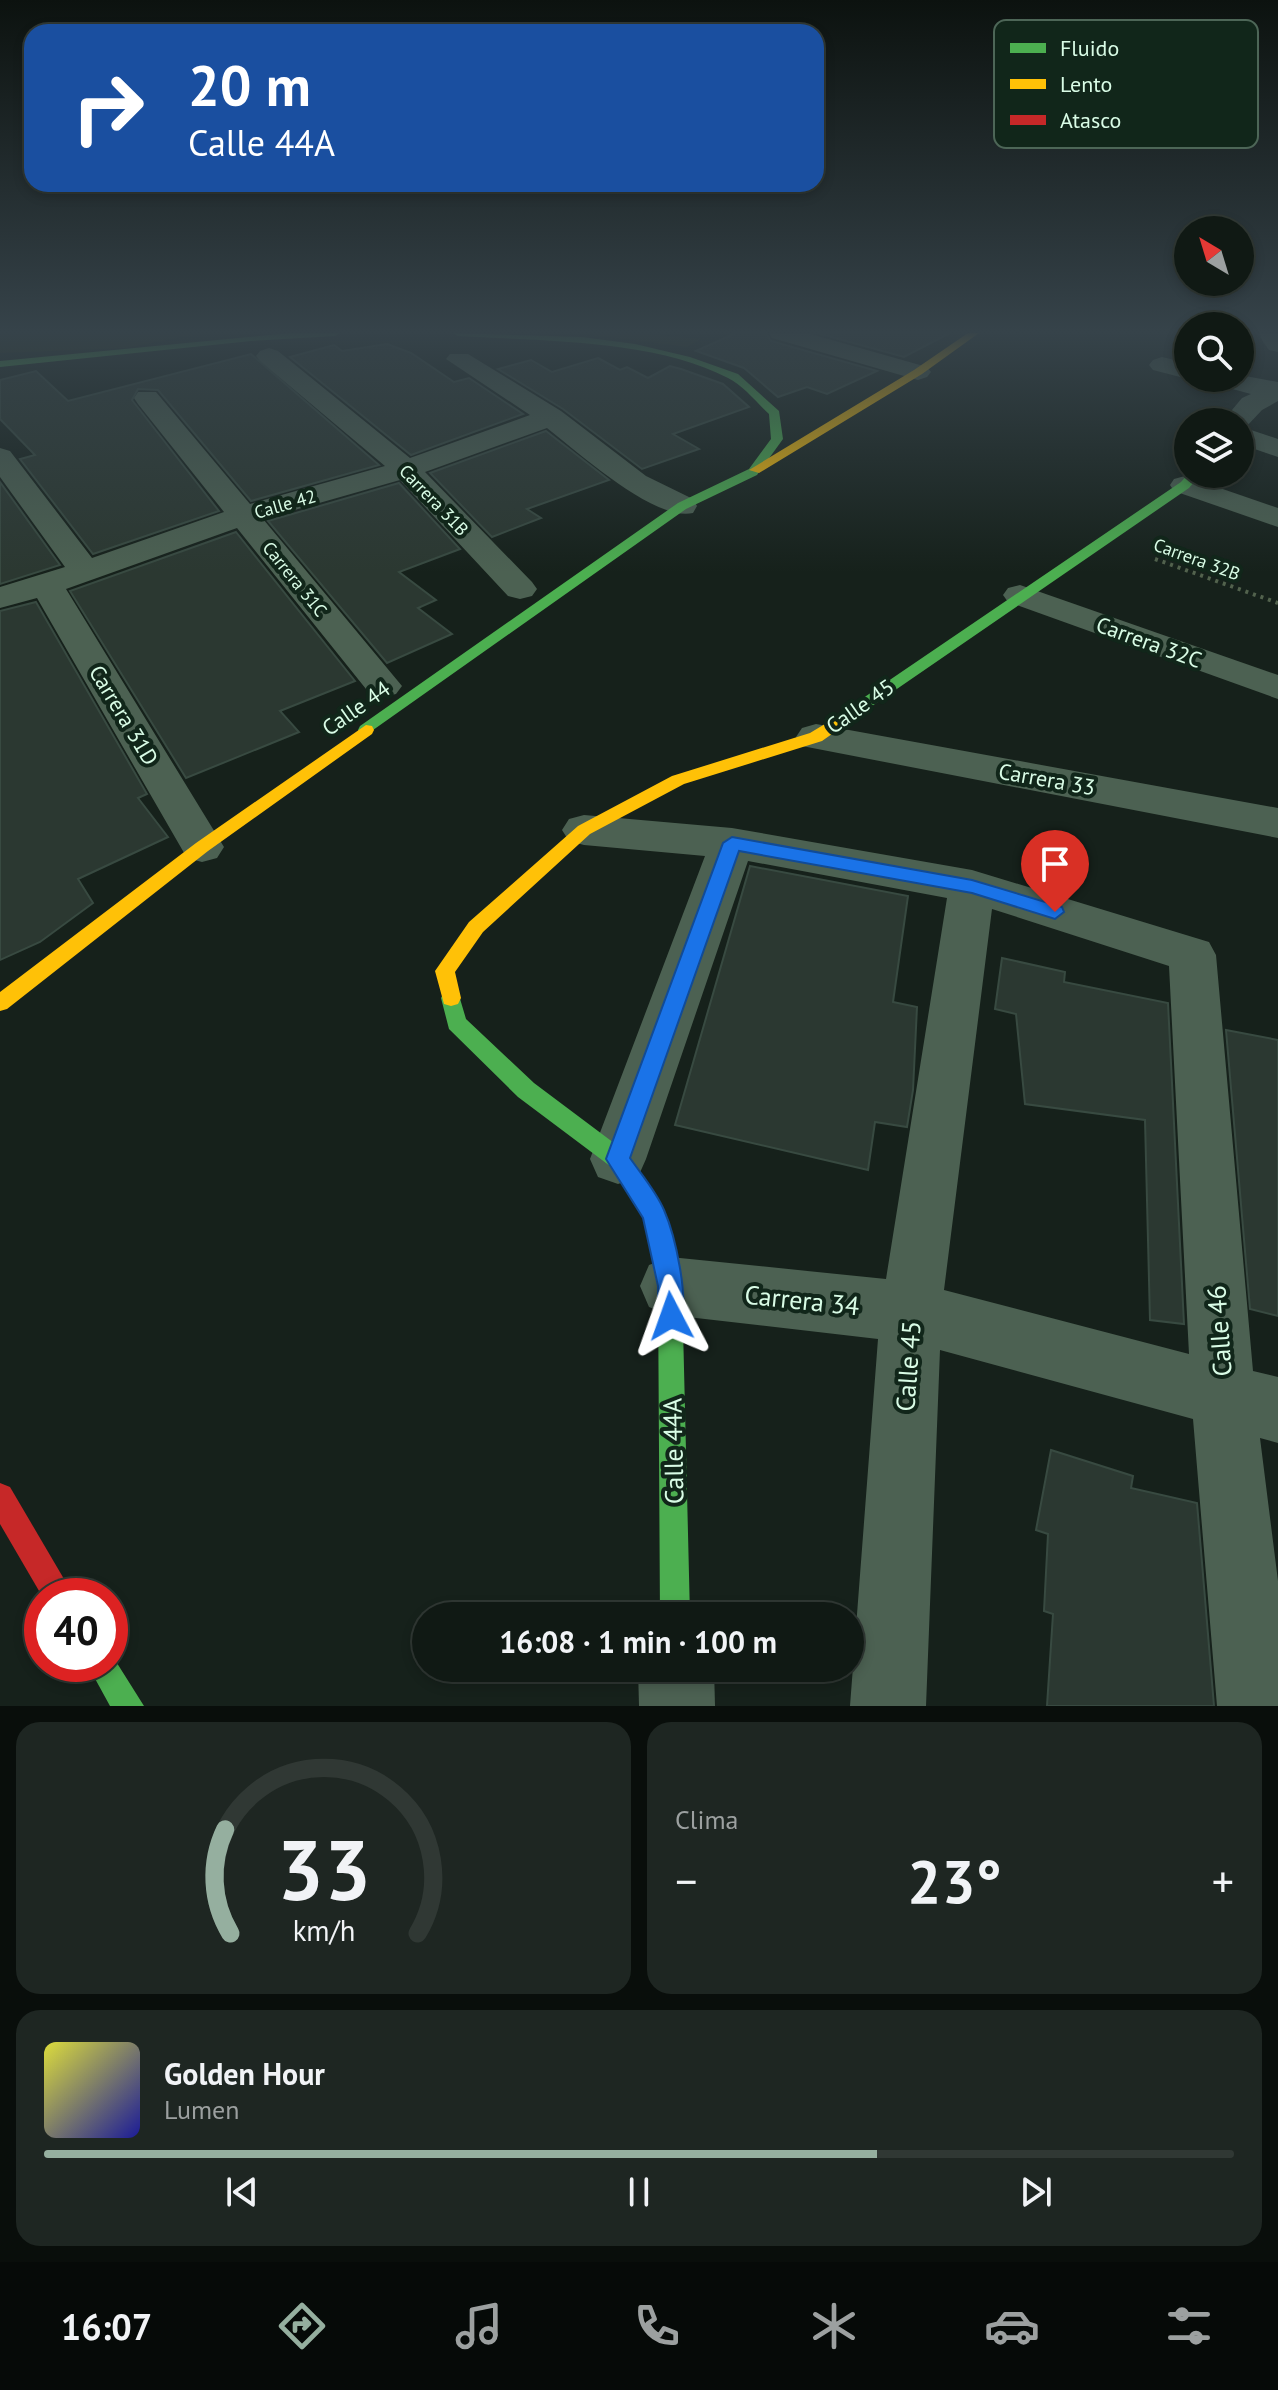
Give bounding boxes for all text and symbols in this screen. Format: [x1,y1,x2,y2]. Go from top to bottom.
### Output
legend [994,20,1258,148]
text: Fluido [1060,34,1119,62]
text: 20 m [188,49,311,121]
icon: right [56,56,160,160]
text: Lento [1060,70,1112,98]
text: Atasco [1060,106,1121,134]
text: Calle 44A [188,119,335,166]
north arrow [1174,216,1254,296]
map controls [1174,216,1254,488]
button: search [1174,312,1254,392]
button: layers [1174,408,1254,488]
street label: Carrera 31B [394,460,474,540]
street label: Calle 42 [252,484,318,524]
street label: Carrera 32B [1151,533,1243,585]
street label: Carrera 31C [258,537,332,621]
street label: Carrera 32C [1093,610,1205,674]
street label: Carrera 31D [83,660,165,770]
street label: Calle 45 [820,672,900,740]
street label: Calle 44 [316,674,396,742]
street label: Carrera 33 [997,757,1097,801]
pin [1021,830,1089,912]
icon: arrive [1033,842,1077,886]
position arrow [629,1274,713,1358]
street label: Carrera 34 [743,1278,861,1322]
street label: Calle 46 [1199,1284,1239,1378]
street label: Calle 45 [888,1319,928,1413]
street label: Calle 44A [656,1398,690,1504]
speed limit sign: 40 [24,1578,128,1682]
text: 16:08 · 1 min · 100 m [499,1622,777,1661]
text: Clima [675,1803,738,1836]
text: 33 [276,1815,371,1923]
text: 23° [907,1842,1002,1920]
text: − [675,1852,697,1909]
text: + [1212,1852,1234,1909]
text: km/h [292,1912,355,1949]
text: Golden Hour [164,2054,325,2093]
text: Lumen [164,2093,239,2126]
icon: previous [220,2170,264,2214]
icon: pause [617,2170,661,2214]
icon: next [1014,2170,1058,2214]
icon: directions [274,2298,330,2354]
icon: music [451,2298,507,2354]
icon: phone [629,2298,685,2354]
icon: climate [806,2298,862,2354]
icon: car [984,2298,1040,2354]
icon: filters [1161,2298,1217,2354]
text: 16:07 [61,2303,152,2350]

